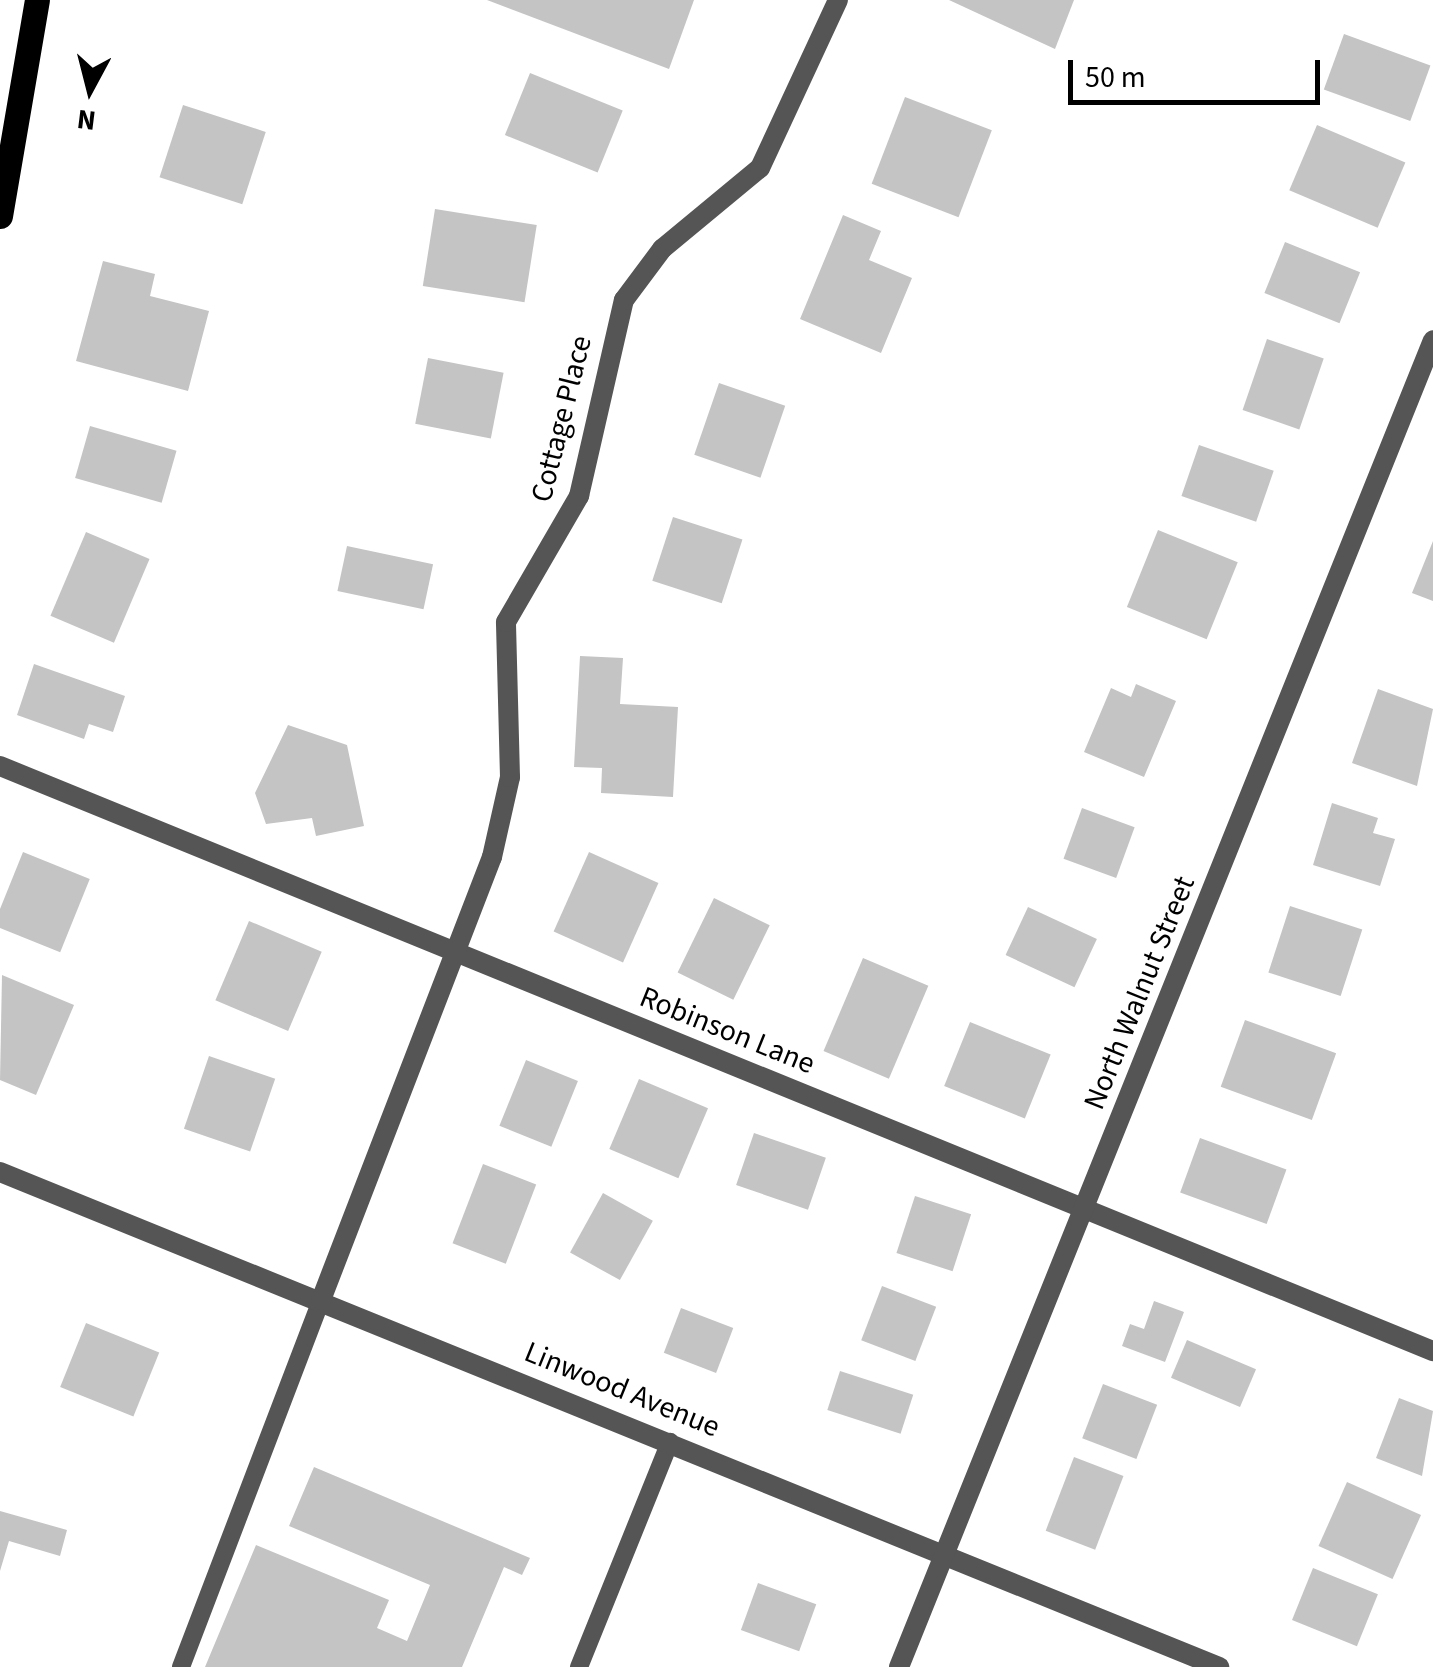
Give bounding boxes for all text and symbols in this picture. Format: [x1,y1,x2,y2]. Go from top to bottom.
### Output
north arrow [40,40,140,140]
scale bar [1073,40,1326,102]
text: 50 m [1085,56,1146,99]
text: N [75,99,98,141]
street label: Cottage Place [524,332,600,506]
street label: North Walnut Street [1077,871,1203,1115]
street label: Robinson Lane [634,980,820,1082]
street label: Linwood Avenue [519,1334,725,1446]

